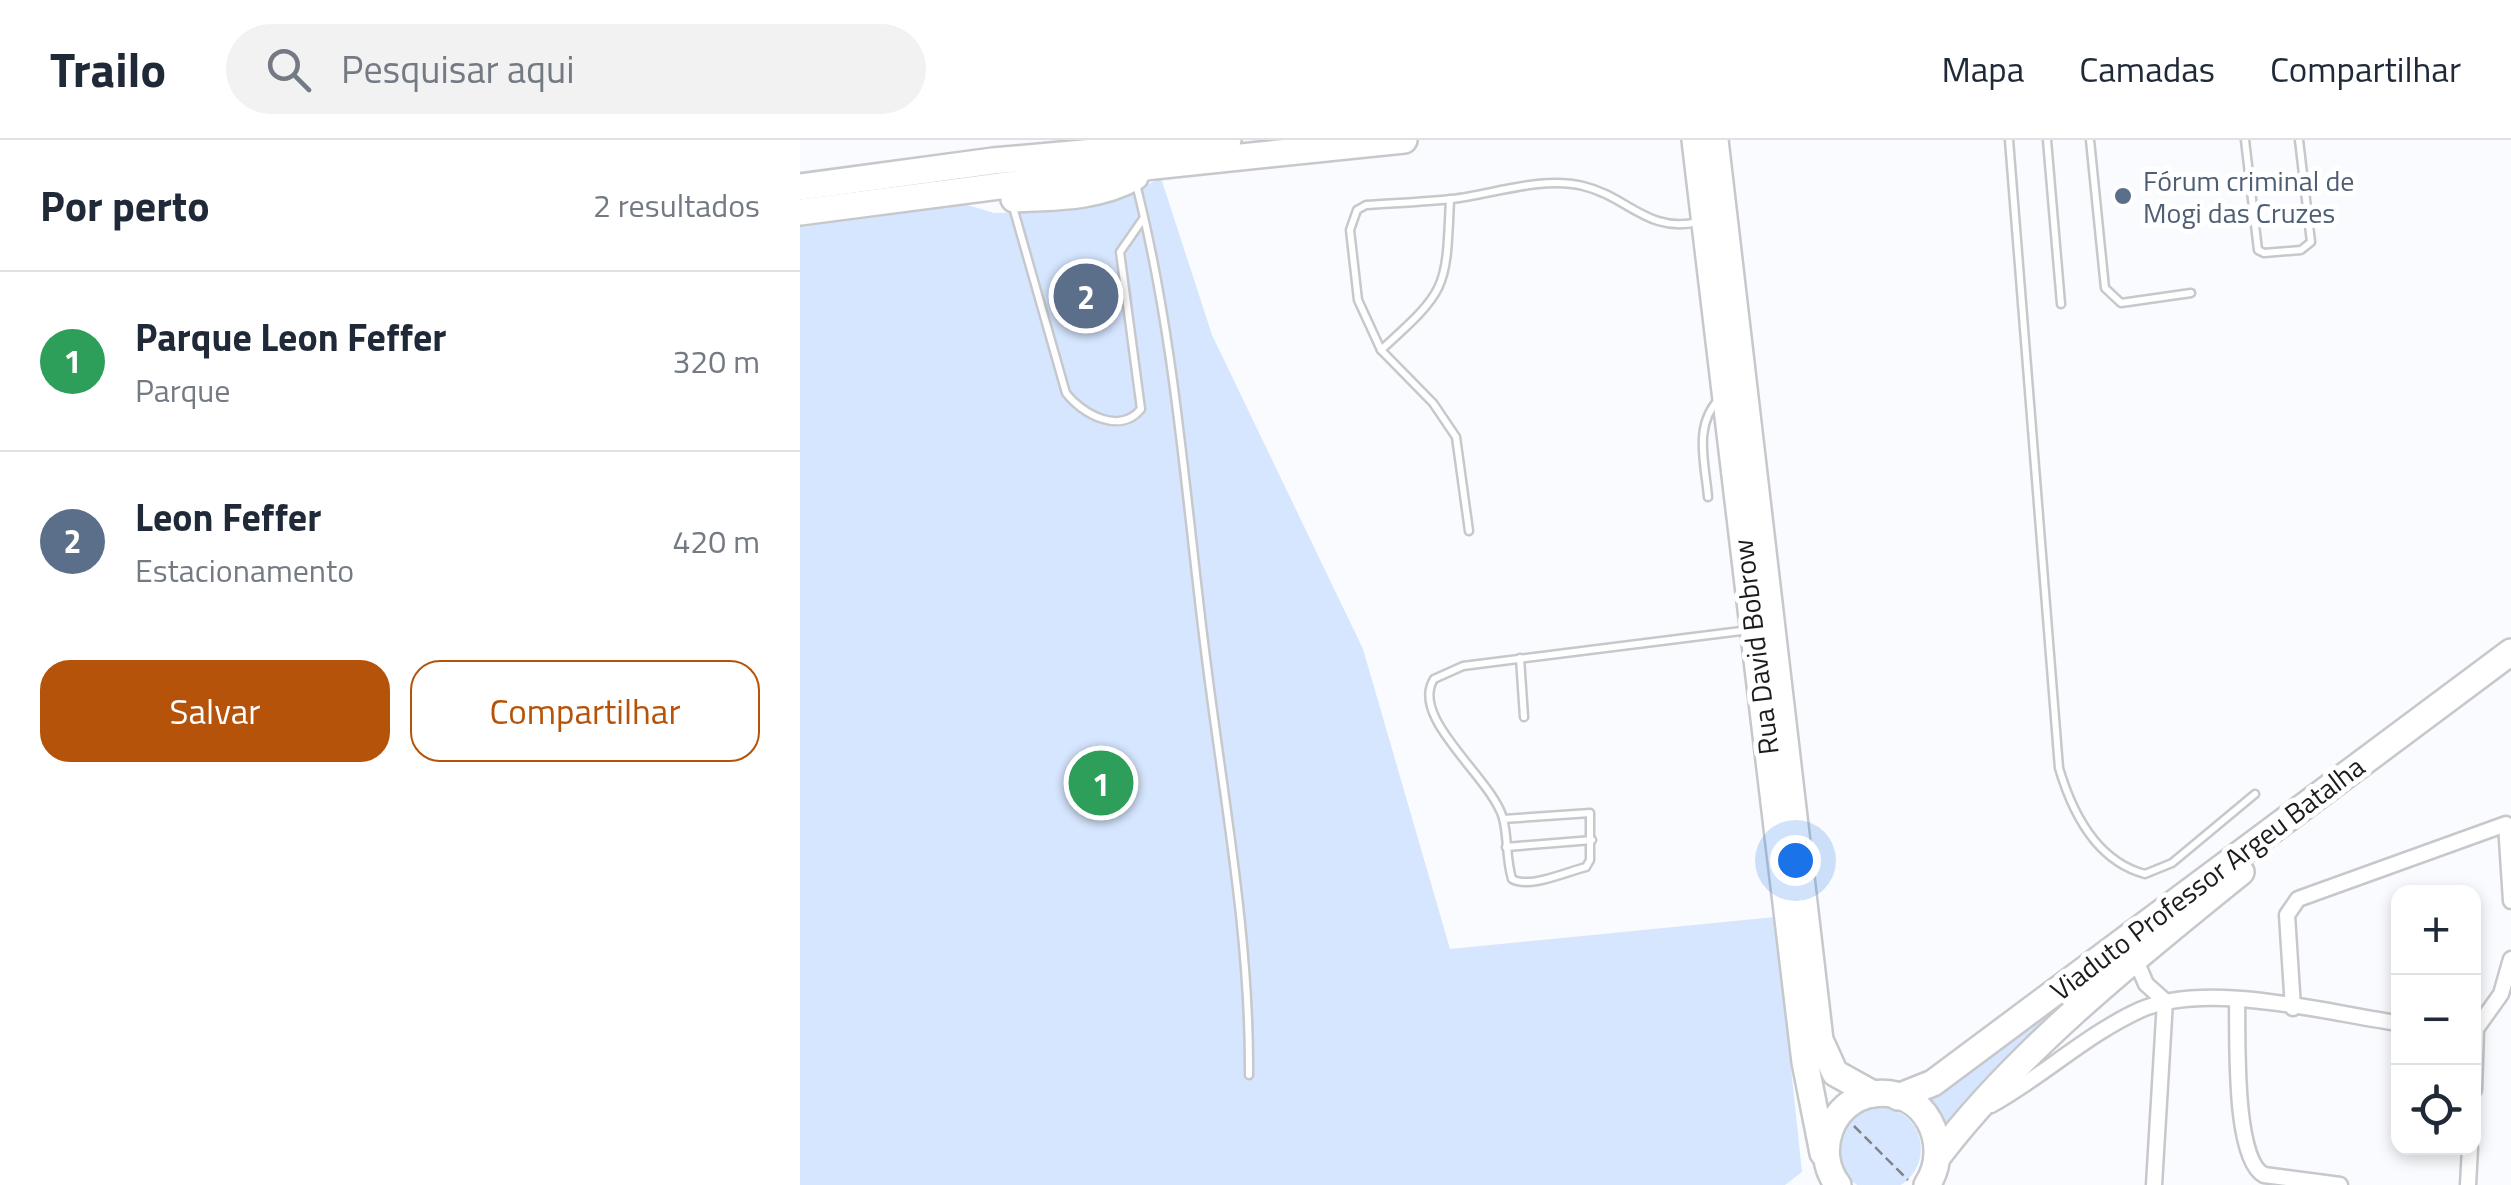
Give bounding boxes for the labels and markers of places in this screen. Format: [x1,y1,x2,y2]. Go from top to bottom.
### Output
place label: Fórum criminal de Mogi das Cruzes [2143,159,2354,234]
marker: Fórum criminal de Mogi das Cruzes [2112,185,2134,207]
pin: 2 [1054,258,1118,334]
pin: 1 [1068,746,1134,820]

